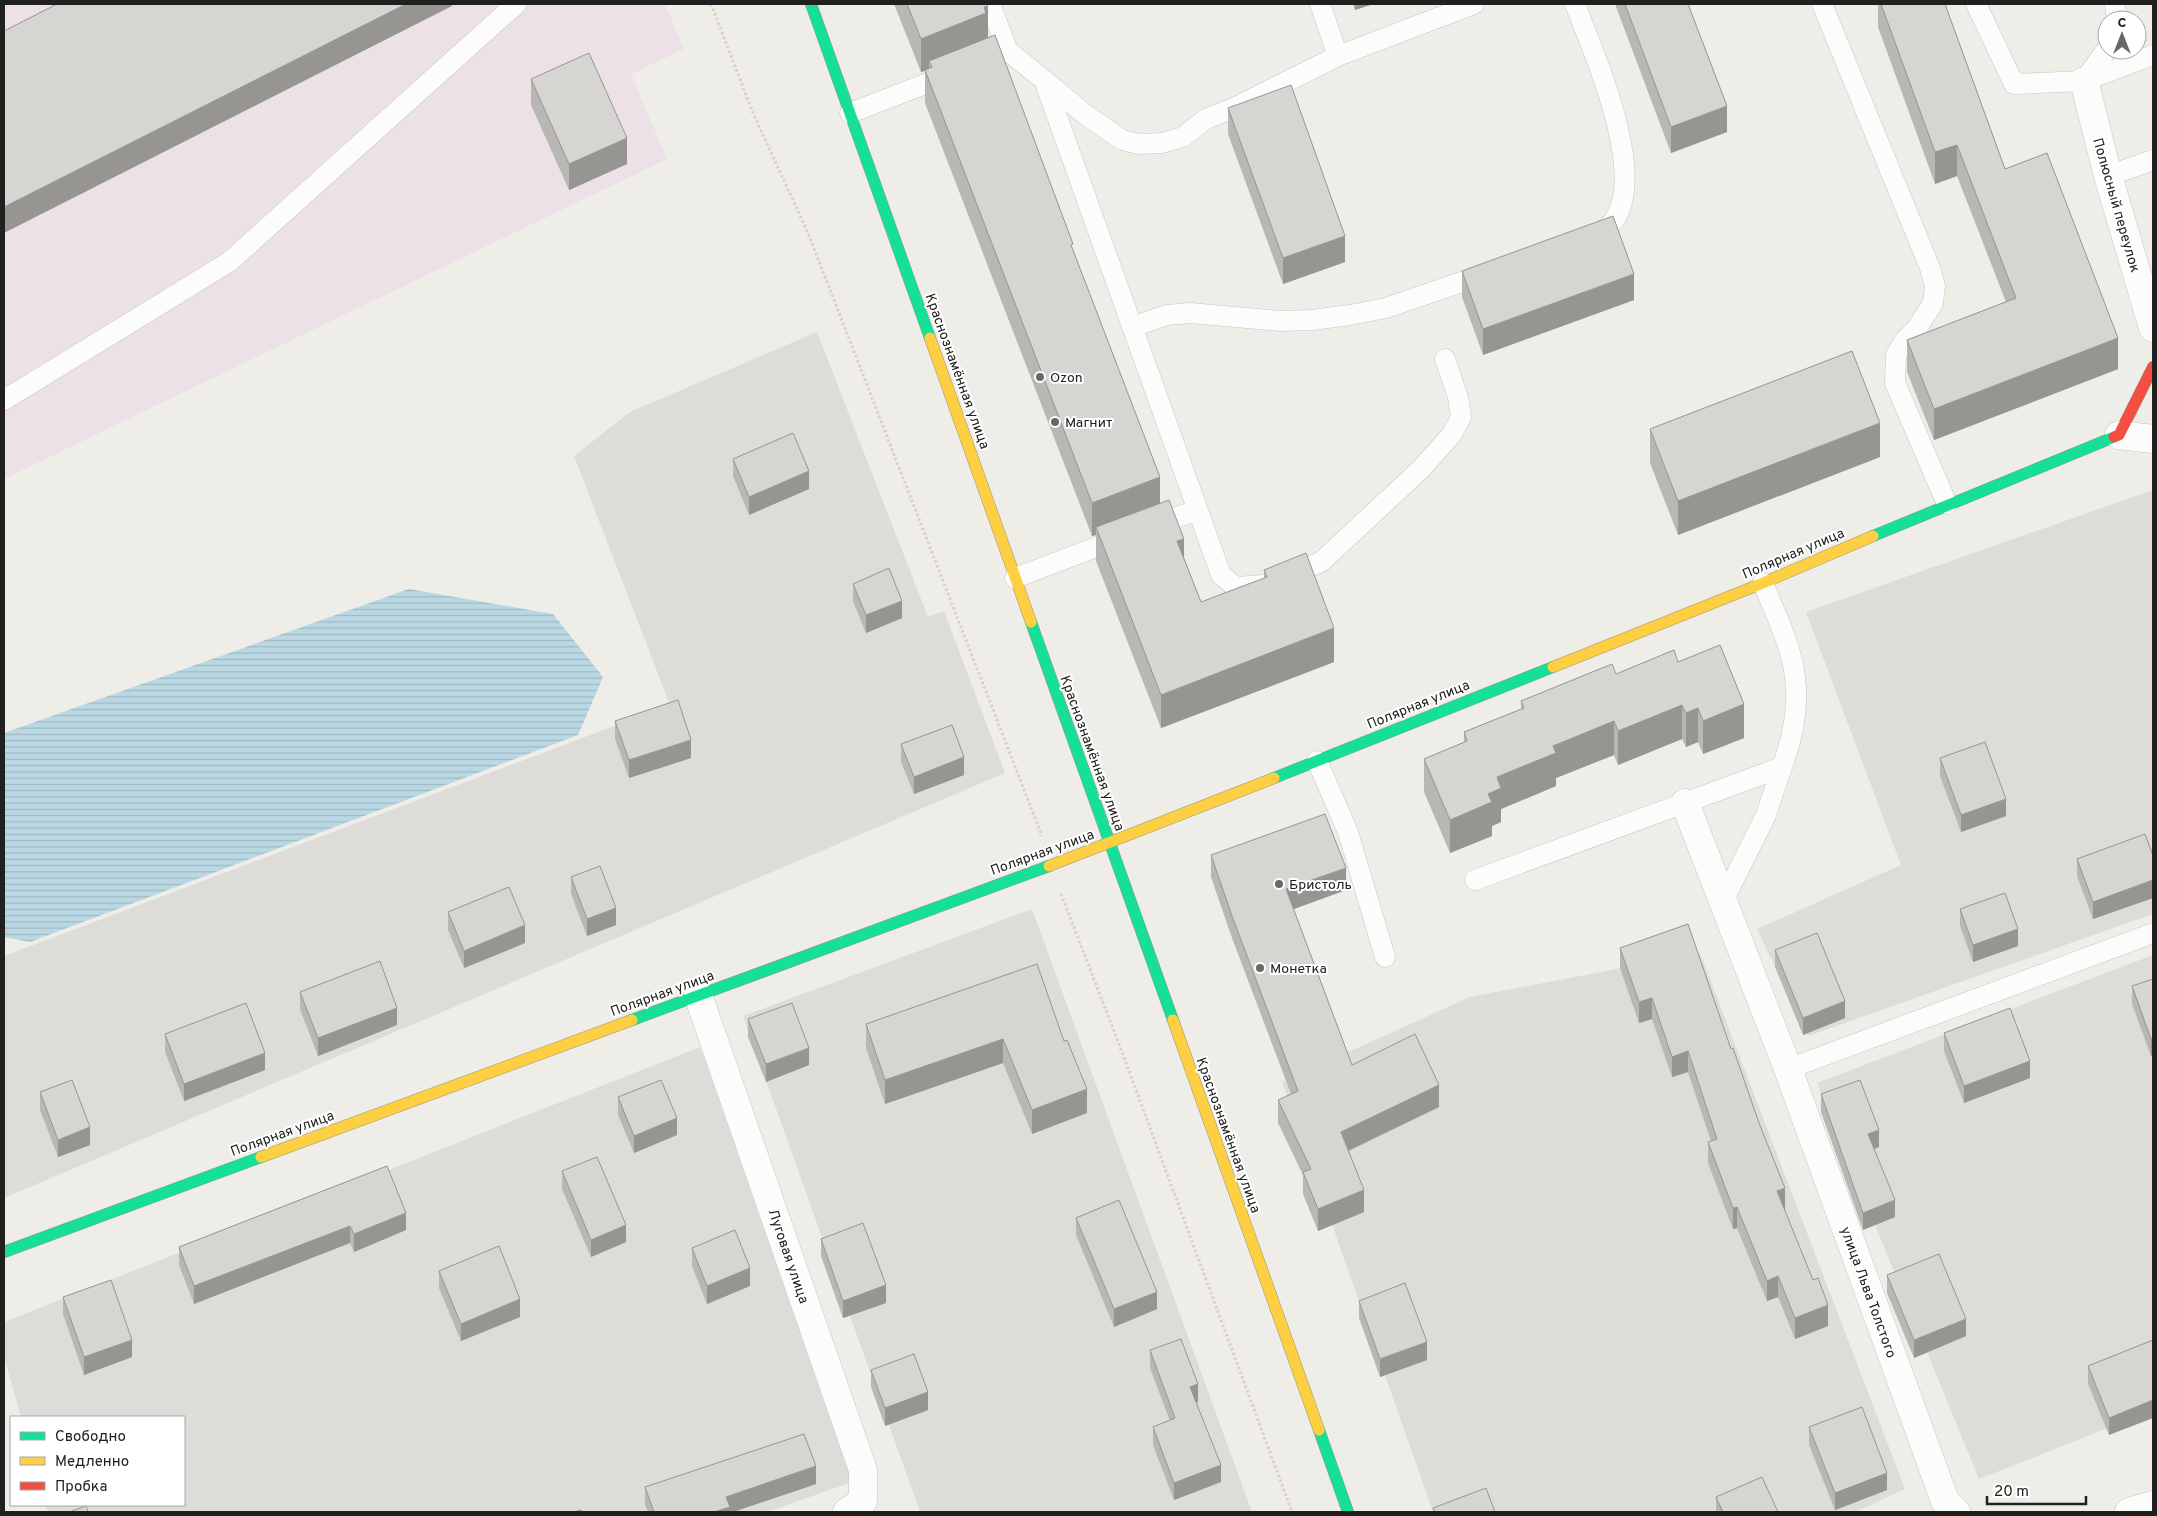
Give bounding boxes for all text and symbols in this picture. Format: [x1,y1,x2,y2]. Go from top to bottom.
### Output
north arrow [2097,10,2147,60]
text: С [2118,15,2127,32]
street label: Полюсный переулок [2088,136,2143,275]
street label: Краснознамённая улица [921,292,993,452]
place label: Ozon [1050,370,1083,387]
marker: Ozon [1034,371,1046,383]
place label: Магнит [1065,415,1112,432]
marker: Магнит [1049,416,1061,428]
street label: Полярная улица [1740,525,1847,584]
street label: Краснознамённая улица [1056,674,1128,834]
street label: Полярная улица [1365,677,1472,734]
street label: Полярная улица [988,827,1097,880]
place label: Бристоль [1289,877,1352,894]
marker: Бристоль [1273,878,1285,890]
place label: Монетка [1270,961,1327,978]
marker: Монетка [1254,962,1266,974]
street label: Полярная улица [608,968,717,1021]
street label: Краснознамённая улица [1192,1056,1264,1216]
street label: Полярная улица [228,1108,337,1161]
street label: Луговая улица [763,1207,812,1306]
street label: улица Льва Толстого [1836,1225,1899,1361]
legend [10,1416,185,1506]
text: Свободно [55,1428,126,1447]
text: Медленно [55,1453,129,1472]
scale bar [1987,1474,2086,1506]
text: Пробка [55,1478,107,1497]
text: 20 m [1994,1483,2029,1502]

